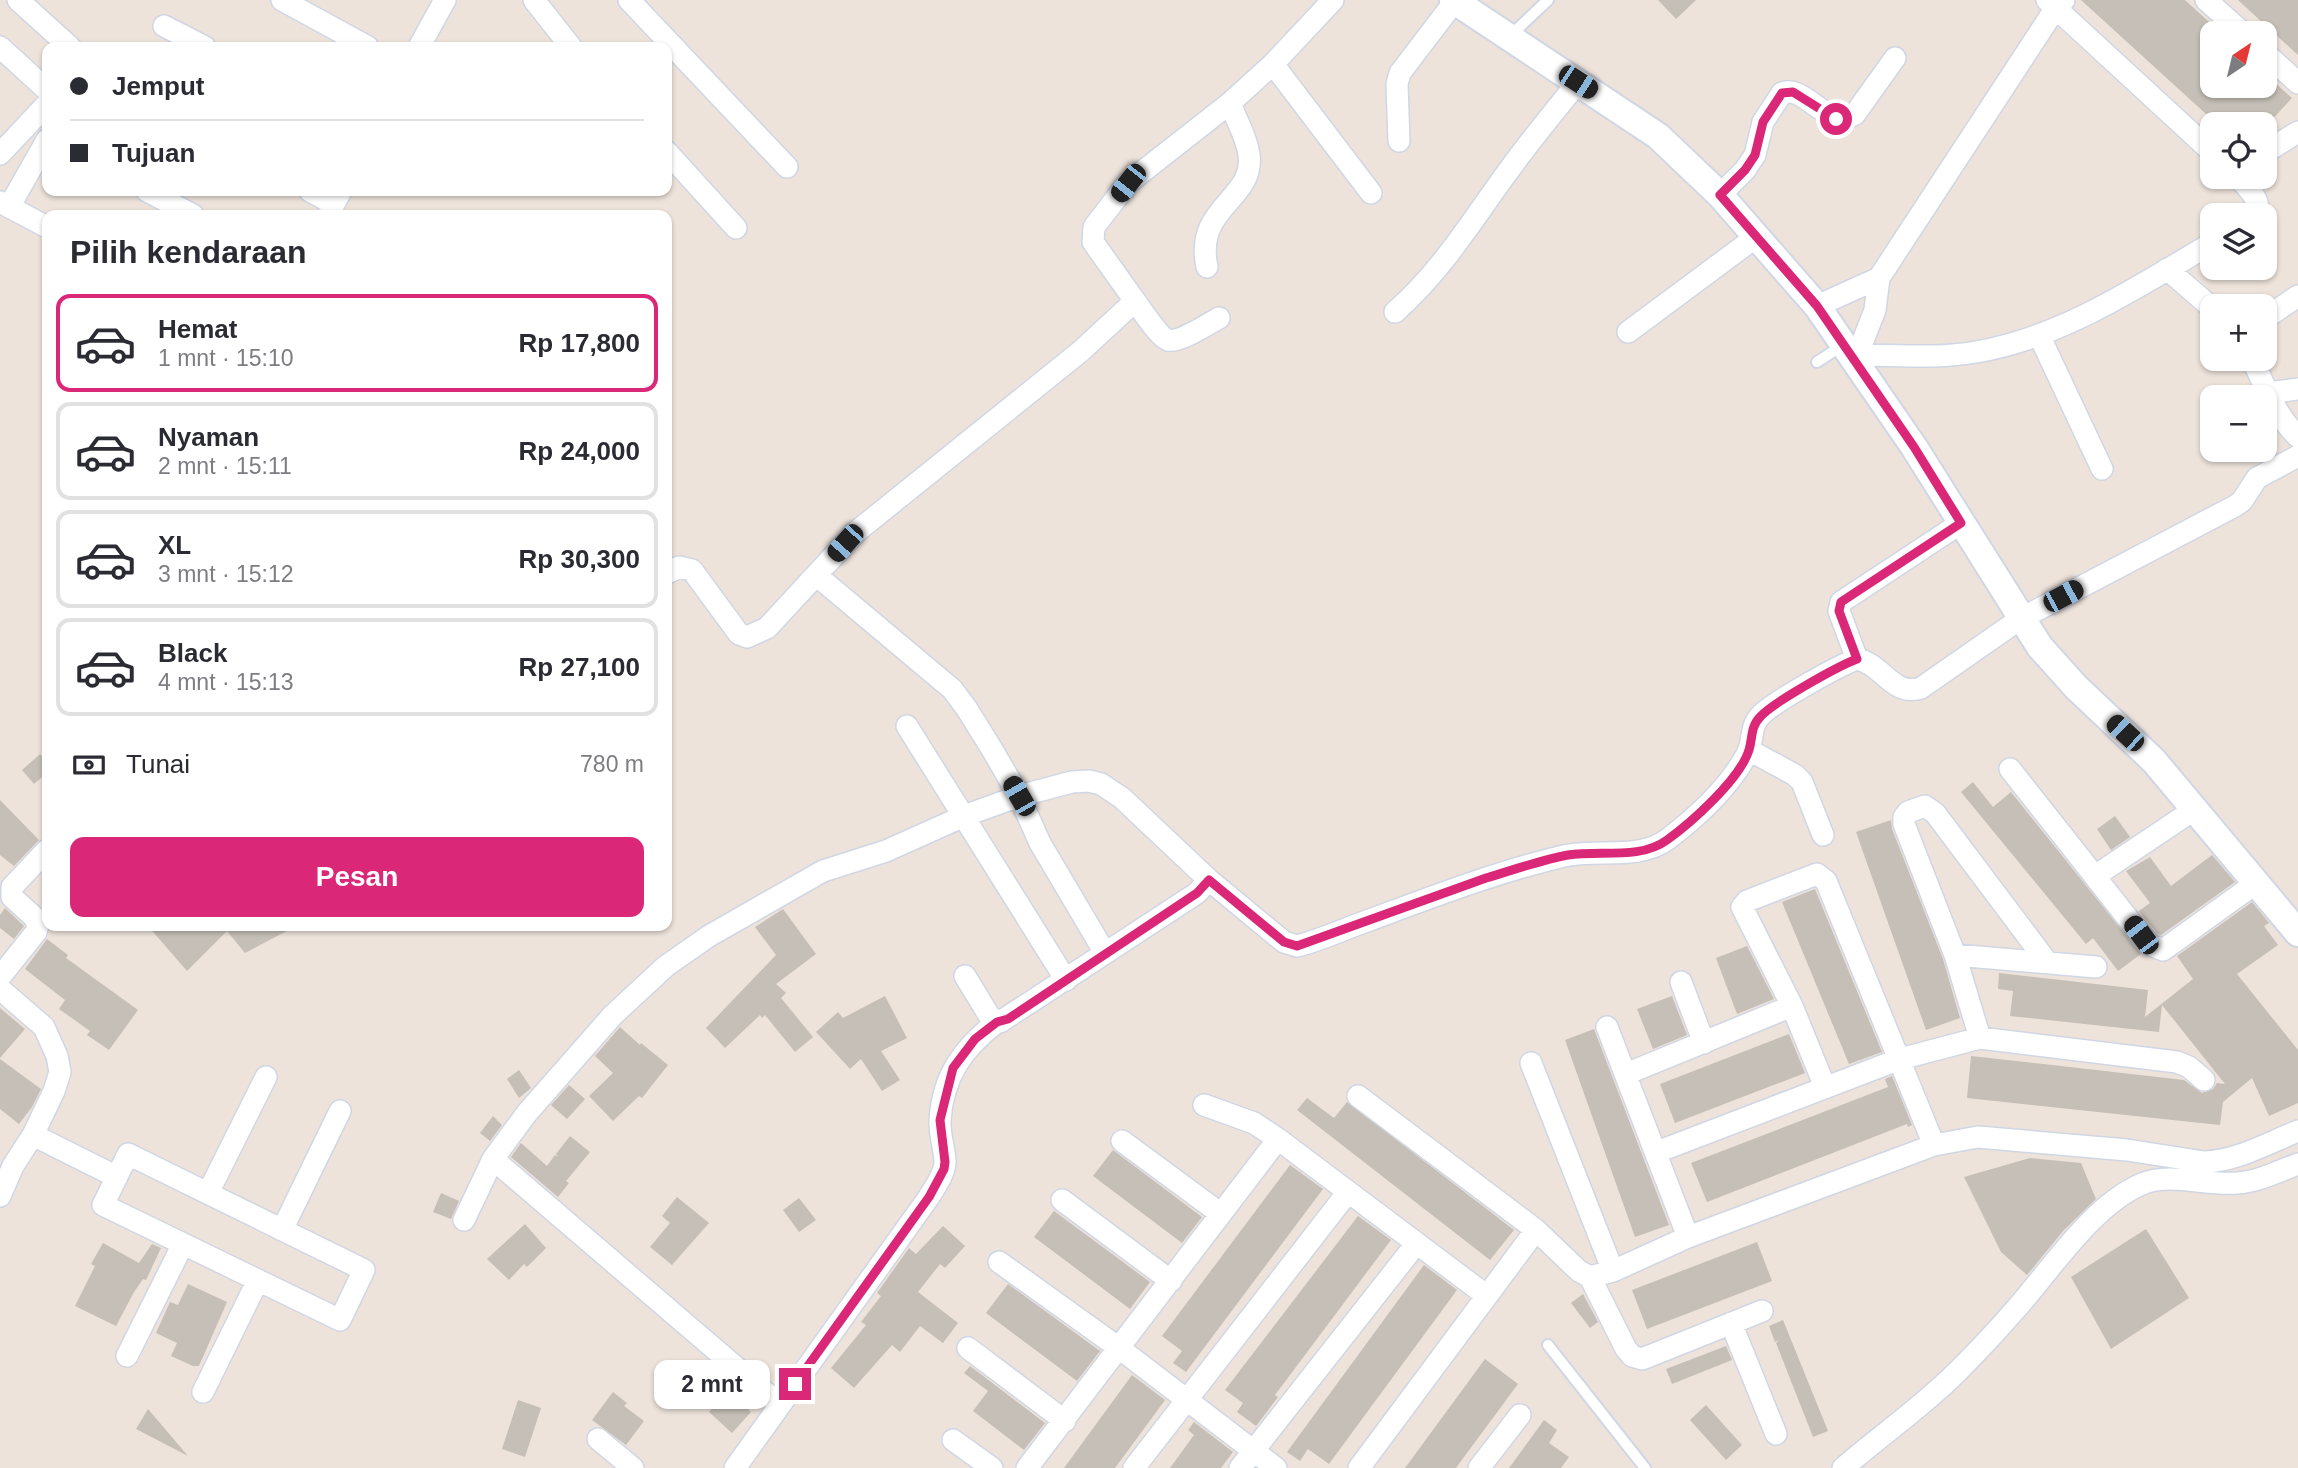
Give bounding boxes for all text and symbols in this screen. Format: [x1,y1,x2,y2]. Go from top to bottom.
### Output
north arrow [2200,21,2277,98]
map controls [2200,21,2277,462]
car [1555,62,1602,102]
text: Jemput [112,71,204,101]
route start [1820,103,1852,135]
button: locate [2200,112,2277,189]
text: Tujuan [112,138,195,168]
car [1107,160,1150,206]
button: layers [2200,203,2277,280]
text: Pilih kendaraan [70,234,307,270]
button: + [2200,294,2277,371]
icon: car [74,312,137,375]
text: Hemat [158,314,237,344]
text: Rp 17,800 [519,328,640,358]
text: 1 mnt · 15:10 [158,345,294,371]
button: − [2200,385,2277,462]
icon: car [74,420,137,483]
text: Nyaman [158,422,259,452]
text: Rp 24,000 [519,436,640,466]
text: 2 mnt · 15:11 [158,453,292,479]
car [824,520,867,566]
icon: car [74,528,137,591]
text: XL [158,530,191,560]
text: Rp 30,300 [519,544,640,574]
text: 3 mnt · 15:12 [158,561,294,587]
car [2040,577,2087,615]
icon: car [74,636,137,699]
text: Black [158,638,227,668]
text: Rp 27,100 [519,652,640,682]
text: 4 mnt · 15:13 [158,669,294,695]
car [2103,711,2148,755]
icon: cash [70,746,108,784]
text: Tunai [126,749,190,779]
text: 780 m [580,751,644,777]
car [1000,773,1039,819]
button: Pesan [70,837,644,917]
car [2120,912,2163,958]
callout: 2 mnt [655,1360,770,1408]
route end [779,1368,811,1400]
text: 2 mnt [681,1371,743,1397]

